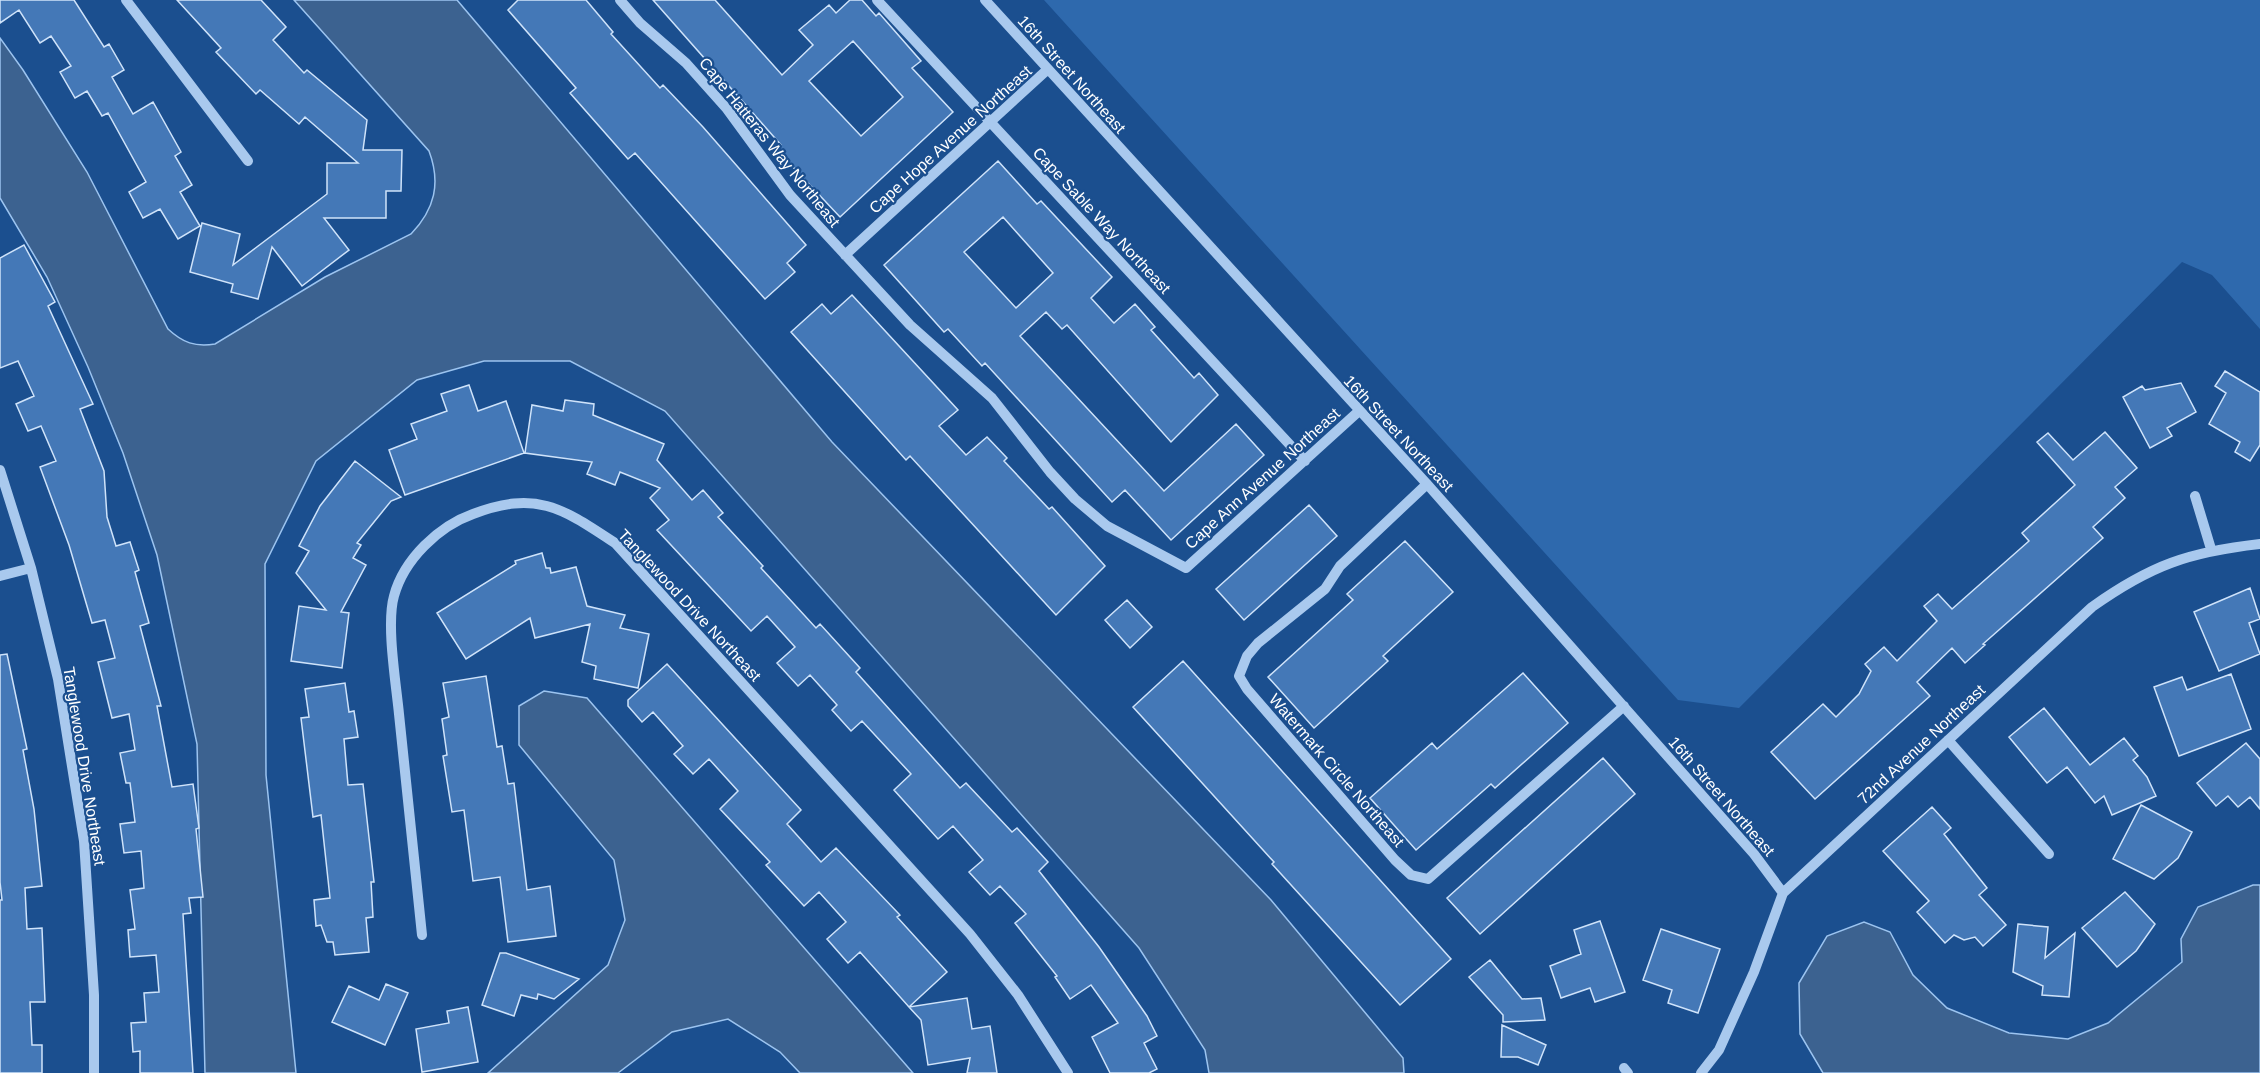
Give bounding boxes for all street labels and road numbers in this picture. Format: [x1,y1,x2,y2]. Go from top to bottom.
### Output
street label: 16th Street Northeast [1014,12,1129,137]
street label: Cape Hatteras Way Northeast [696,54,844,231]
street label: Cape Hope Avenue Northeast [866,62,1035,217]
street label: Cape Sable Way Northeast [1030,144,1174,297]
street label: 16th Street Northeast [1341,372,1457,495]
street label: Cape Ann Avenue Northeast [1182,404,1343,552]
street label: Tanglewood Drive Northeast [615,526,765,685]
street label: Tanglewood Drive Northeast [60,665,109,867]
street label: 72nd Avenue Northeast [1854,681,1989,808]
street label: Watermark Circle Northeast [1266,690,1408,851]
street label: 16th Street Northeast [1665,733,1778,860]

